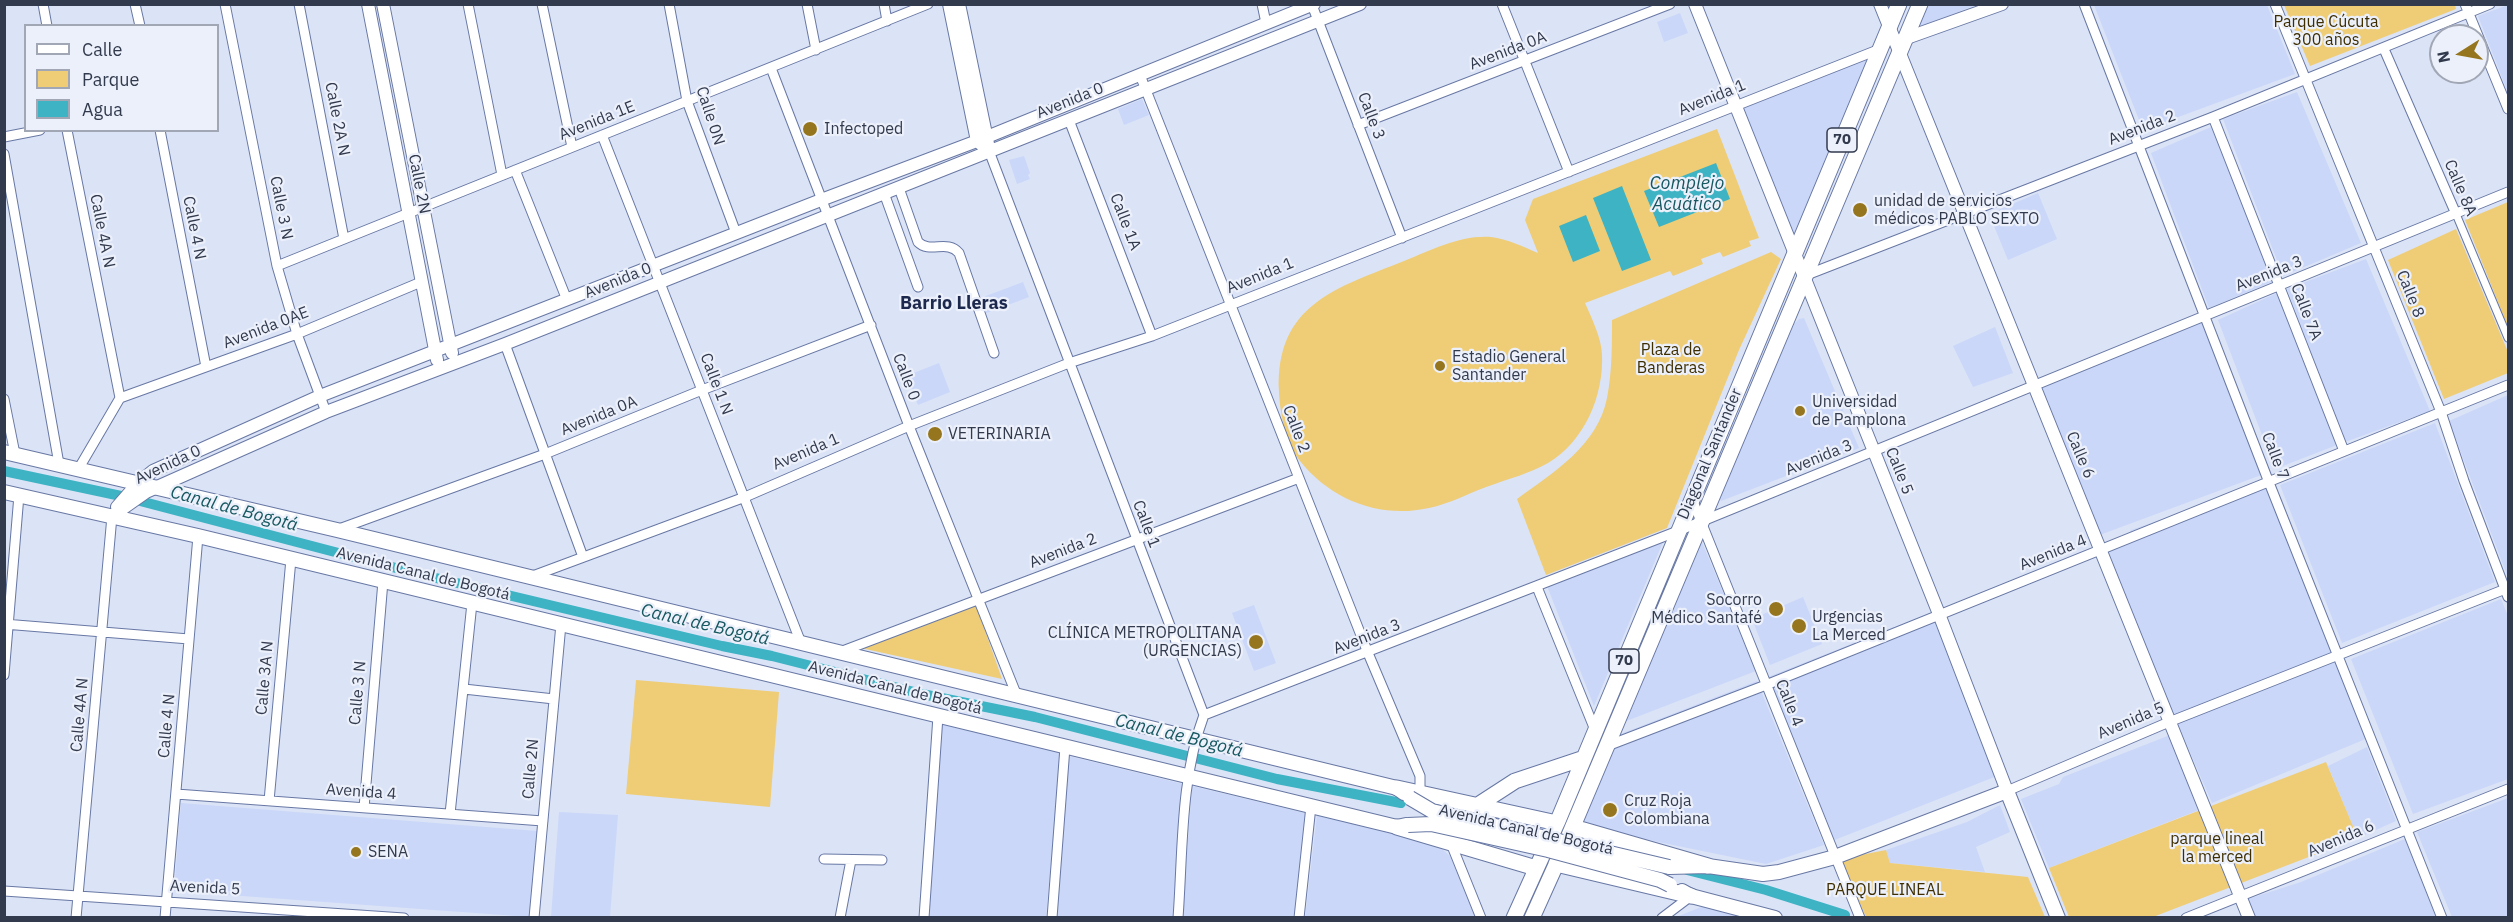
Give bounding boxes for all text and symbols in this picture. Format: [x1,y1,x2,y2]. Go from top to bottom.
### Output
park label: Parque Cúcuta 300 años [2273,12,2379,50]
legend [24,24,219,132]
north arrow [2429,24,2489,84]
street label: Avenida 0A [1467,28,1549,74]
text: Calle [82,38,122,61]
text: N [2432,49,2454,65]
text: Parque [82,68,139,91]
street label: Avenida 1 [1676,76,1748,120]
street label: Avenida 0 [1034,79,1106,123]
street label: Calle 2A N [320,81,354,157]
street label: Calle 0N [692,84,728,148]
street label: Calle 3 [1353,90,1389,142]
street label: Avenida 1E [556,97,638,145]
text: Agua [82,98,123,121]
street label: Avenida 2 [2106,106,2178,150]
place label: Infectoped [824,119,903,139]
marker: Infectoped [801,120,819,138]
road number: 70 [1827,128,1857,152]
street label: Calle 2N [404,152,434,216]
street label: Calle 8A [2440,157,2480,219]
water label: Complejo Acuático [1650,173,1724,216]
street label: Calle 3 N [265,175,297,241]
street label: Calle 1A [1105,191,1145,253]
place label: unidad de servicios médicos PABLO SEXTO [1874,191,2039,229]
street label: Calle 4A N [85,193,119,269]
street label: Calle 4 N [178,195,210,261]
marker: unidad de servicios médicos PABLO SEXTO [1851,201,1869,219]
street label: Avenida 3 [2233,252,2305,296]
street label: Avenida 1 [1224,254,1296,298]
street label: Avenida 0 [582,259,654,303]
street label: Calle 8 [2392,268,2428,320]
street label: Calle 7A [2286,281,2326,343]
district label: Barrio Lleras [900,293,1008,315]
street label: Avenida 0AE [220,303,312,353]
park label: Plaza de Banderas [1637,340,1705,378]
place label: Estadio General Santander [1452,347,1566,385]
street label: Calle 1 N [696,351,736,417]
street label: Calle 0 [888,351,924,403]
marker: Estadio General Santander [1433,359,1447,373]
street label: Diagonal Santander [1674,386,1746,522]
street label: Avenida 0A [558,392,640,440]
place label: Universidad de Pamplona [1812,392,1906,430]
street label: Calle 2 [1278,403,1314,455]
marker: Universidad de Pamplona [1793,404,1807,418]
place label: VETERINARIA [948,424,1051,444]
marker: VETERINARIA [926,425,944,443]
street label: Avenida 1 [770,429,842,475]
street label: Calle 6 [2062,429,2098,481]
street label: Calle 7 [2257,430,2293,482]
street label: Avenida 3 [1783,436,1855,480]
street label: Avenida 0 [132,441,204,489]
street label: Calle 5 [1881,445,1917,497]
water label: Canal de Bogotá [168,482,300,536]
street label: Calle 1 [1128,498,1164,550]
street label: Avenida 2 [1027,529,1099,573]
street label: Avenida 4 [2017,531,2089,575]
street label: Avenida Canal de Bogotá [334,543,512,605]
place label: Socorro Médico Santafé [1651,590,1762,628]
water label: Canal de Bogotá [639,600,771,650]
marker: Socorro Médico Santafé [1767,600,1785,618]
place label: Urgencias La Merced [1812,607,1886,645]
street label: Avenida 3 [1331,615,1403,659]
marker: Urgencias La Merced [1790,617,1808,635]
place label: CLÍNICA METROPOLITANA (URGENCIAS) [1048,623,1242,661]
marker: CLÍNICA METROPOLITANA (URGENCIAS) [1247,633,1265,651]
street label: Calle 3A N [252,640,278,716]
road number: 70 [1609,649,1639,673]
street label: Avenida Canal de Bogotá [806,657,984,719]
street label: Calle 3 N [346,660,370,726]
street label: Calle 4A N [67,677,93,753]
street label: Calle 4 [1771,677,1807,729]
street label: Calle 4 N [155,693,179,759]
street label: Avenida 5 [2095,698,2167,744]
water label: Canal de Bogotá [1113,710,1245,762]
street label: Calle 2N [519,738,543,800]
street label: Avenida 4 [325,780,397,804]
place label: Cruz Roja Colombiana [1624,791,1710,829]
street label: Avenida Canal de Bogotá [1437,801,1615,859]
marker: Cruz Roja Colombiana [1601,801,1619,819]
street label: Avenida 6 [2305,816,2377,862]
park label: parque lineal la merced [2170,829,2264,867]
place label: SENA [368,842,408,862]
marker: SENA [349,845,363,859]
street label: Avenida 5 [169,877,241,899]
park label: PARQUE LINEAL [1826,880,1944,900]

